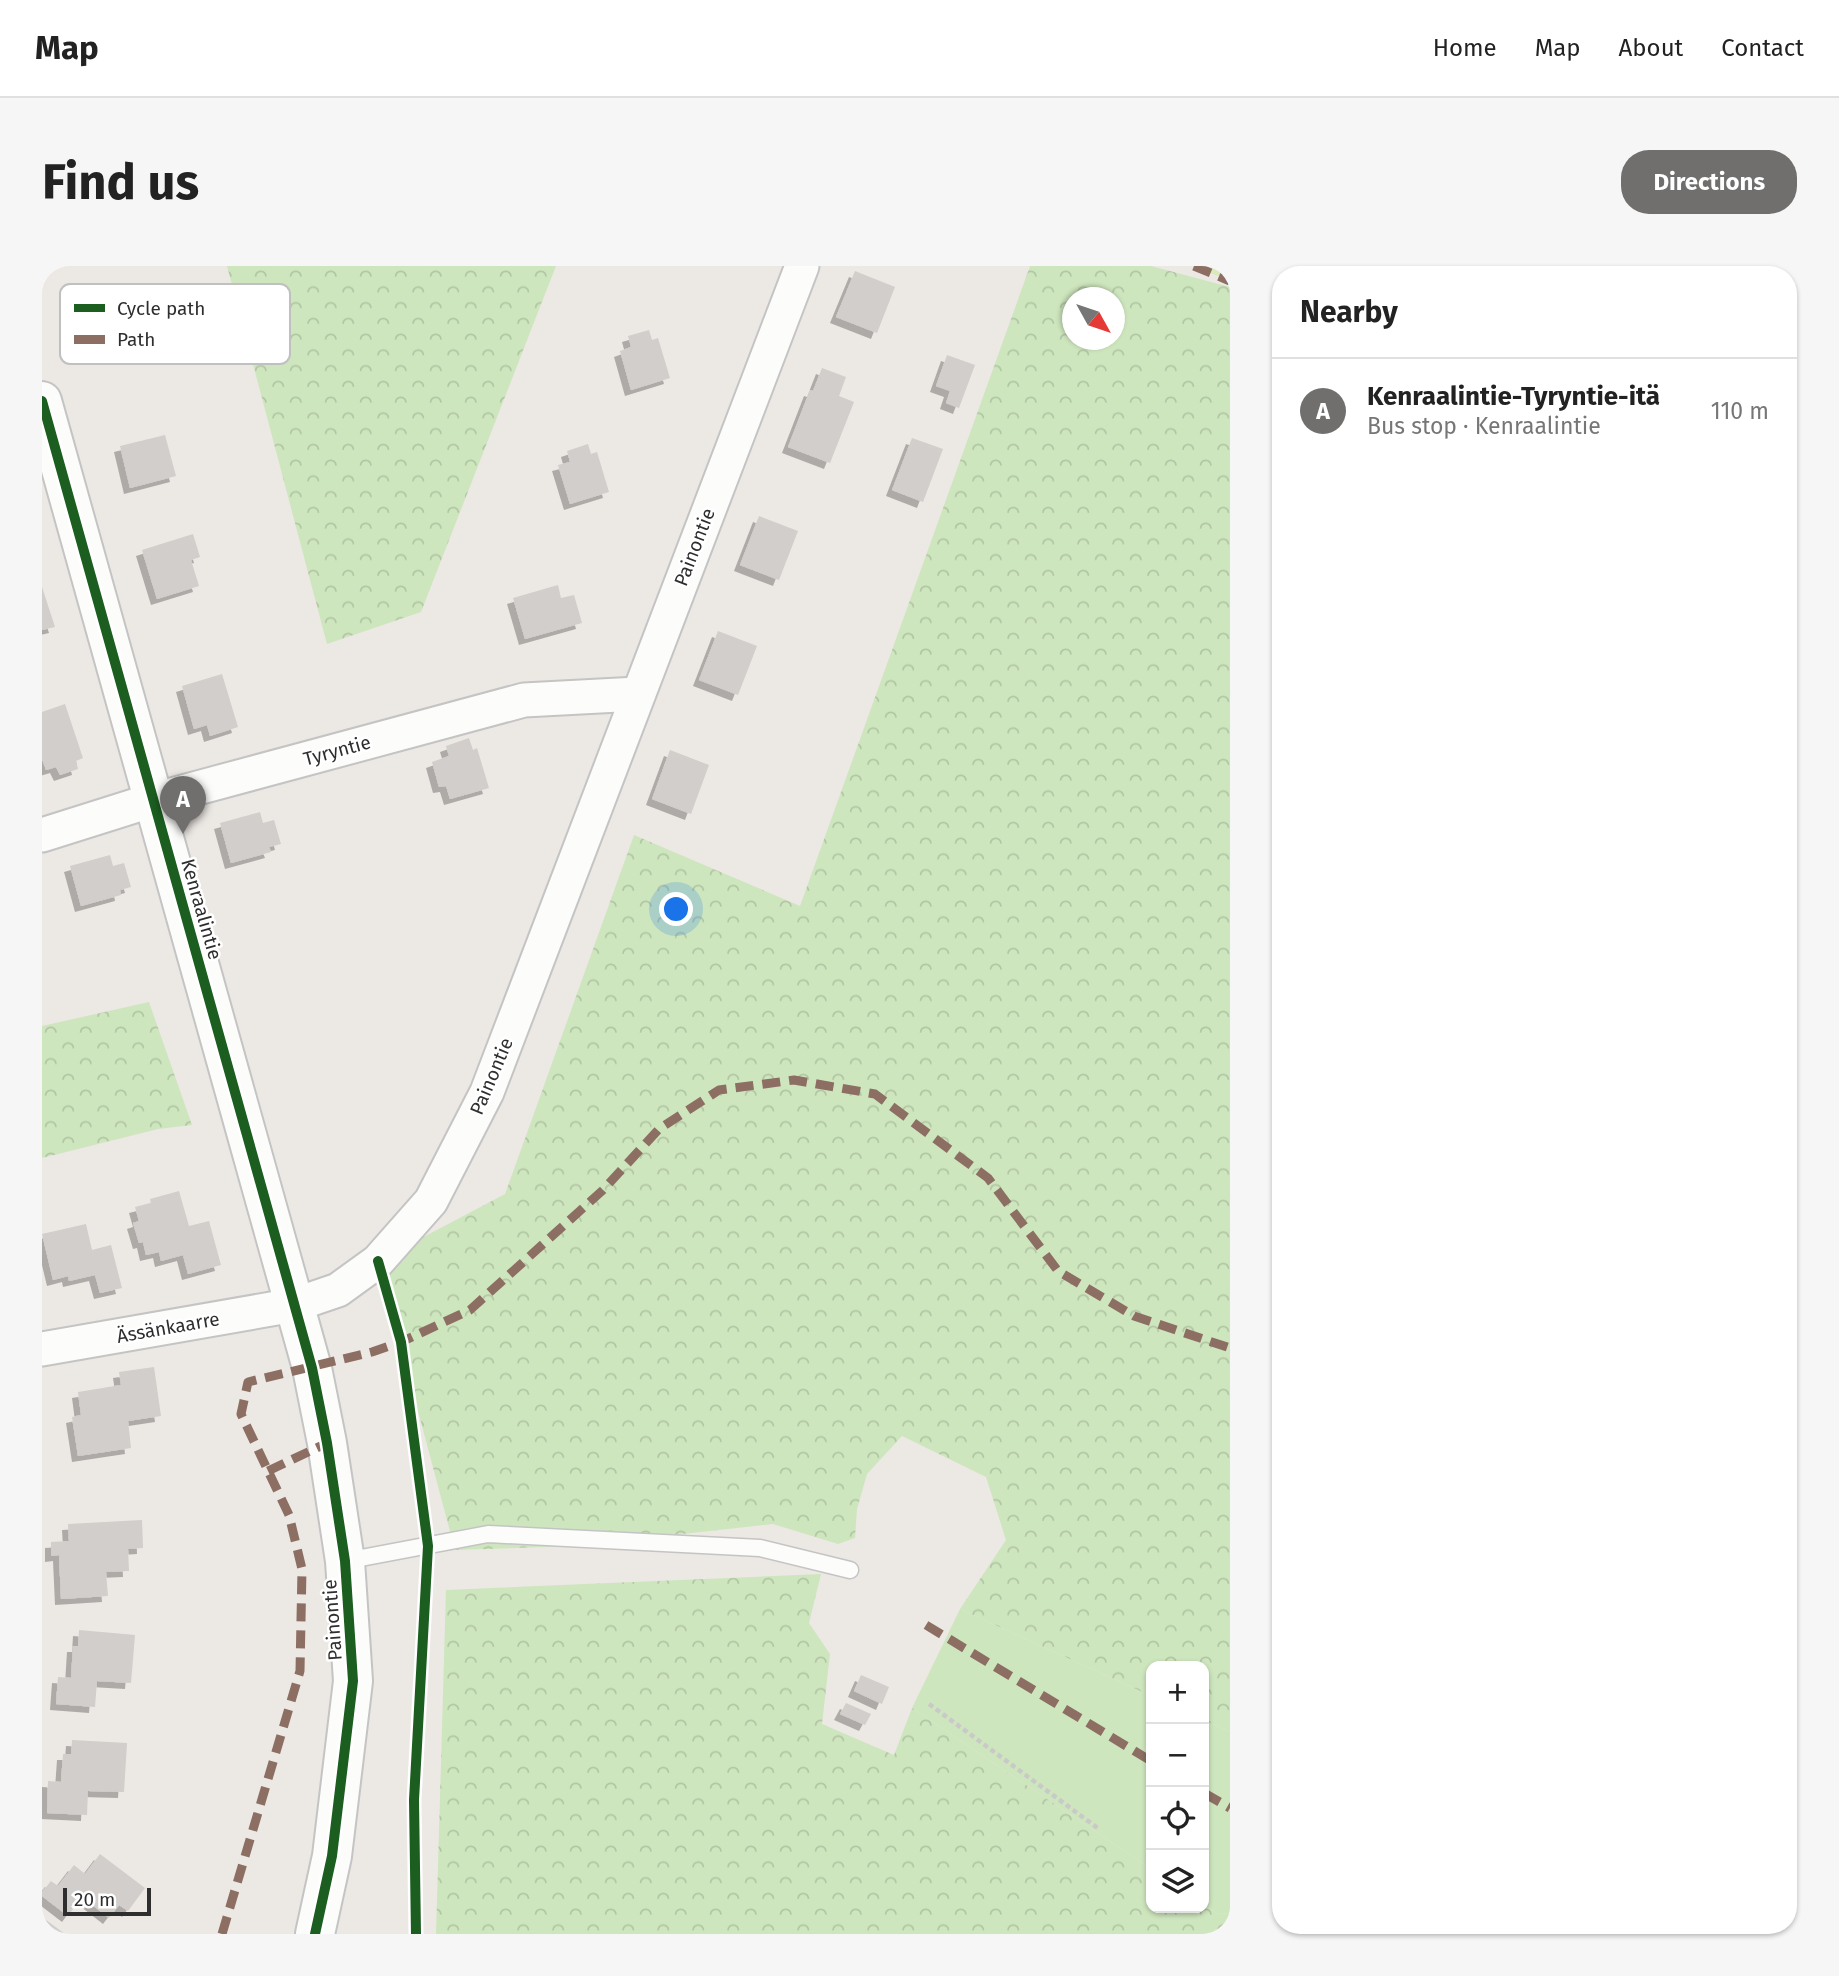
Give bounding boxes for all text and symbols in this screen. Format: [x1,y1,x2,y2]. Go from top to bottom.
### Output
text: Map [35,28,99,68]
text: Home [1433,34,1497,62]
text: Map [1535,34,1581,62]
text: About [1619,34,1683,62]
text: Contact [1721,34,1804,62]
button: Directions [1621,150,1797,214]
text: Find us [42,153,199,212]
legend [60,284,290,364]
north arrow [1062,287,1125,350]
text: Nearby [1300,294,1398,330]
text: Cycle path [117,297,205,320]
text: Path [117,328,155,351]
text: Kenraalintie-Tyryntie-itä [1367,381,1660,412]
text: A [1316,397,1330,425]
text: 110 m [1711,397,1769,425]
text: Bus stop · Kenraalintie [1367,412,1601,440]
street label: Painontie [669,505,720,589]
street label: Tyryntie [301,730,373,770]
pin: A [160,776,206,834]
street label: Kenraalintie [176,856,227,962]
your location [659,892,693,926]
street label: Painontie [465,1034,518,1118]
street label: Ässänkaarre [115,1307,221,1348]
street label: Painontie [318,1578,347,1661]
map controls [1146,1661,1209,1913]
button: + [1146,1661,1209,1724]
button: − [1146,1724,1209,1787]
button: locate [1146,1787,1209,1850]
button: layers [1146,1850,1209,1913]
scale bar [63,1885,150,1917]
text: 20 m [74,1888,115,1911]

